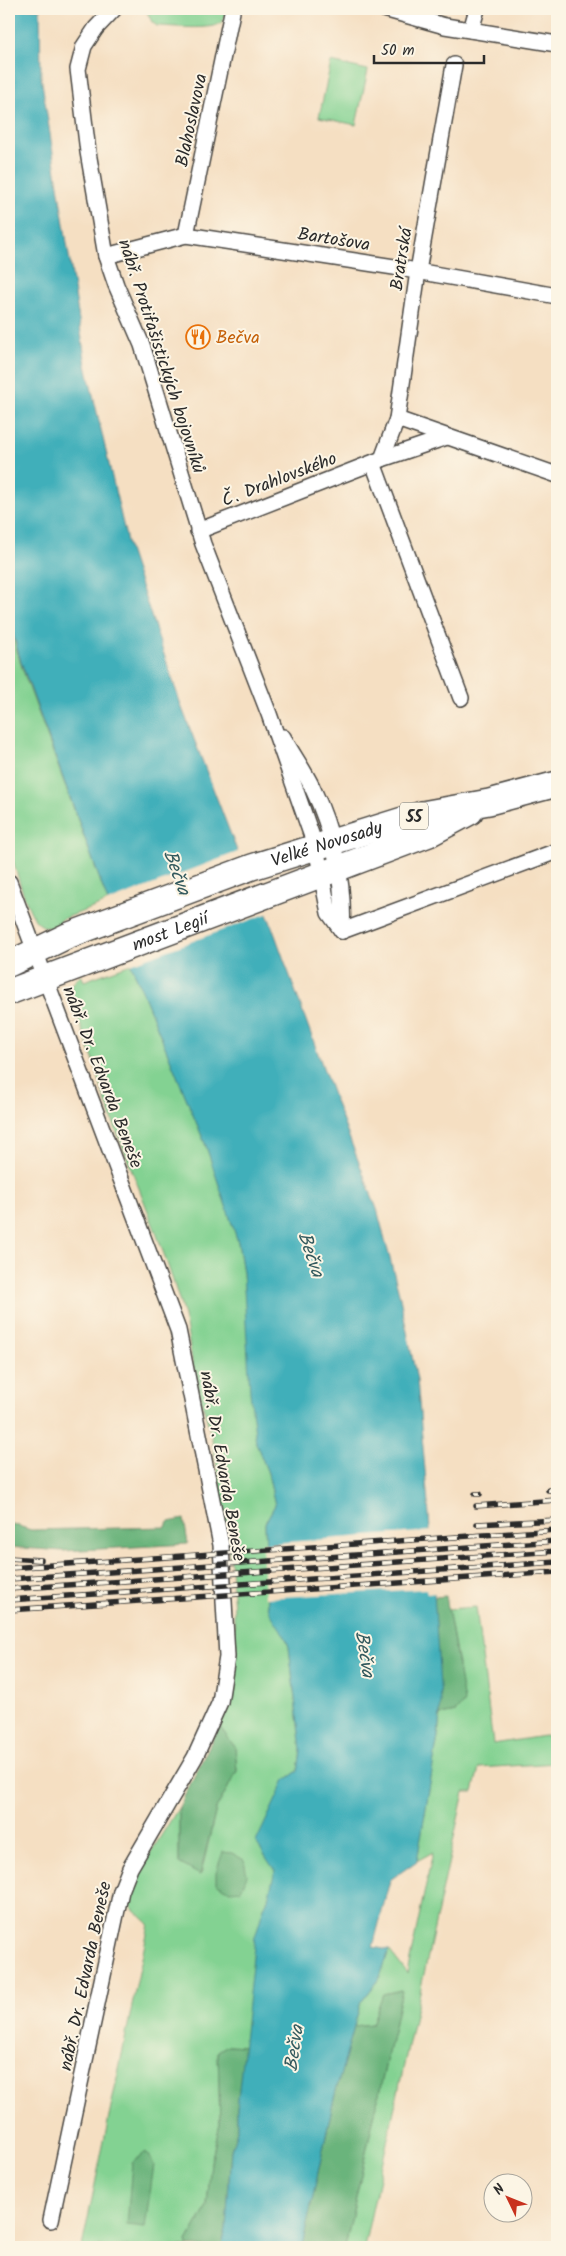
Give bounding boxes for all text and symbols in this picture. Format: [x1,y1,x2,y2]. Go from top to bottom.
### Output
scale bar [374,32,484,64]
text: 50 m [381,39,415,63]
street label: Blahoslavova [168,71,216,170]
street label: Bartošova [296,220,372,261]
street label: Bratrská [383,224,422,293]
street label: nábř. Protifašistických bojovníků [109,236,212,478]
restaurant icon: Bečva [185,324,211,350]
place label: Bečva [216,324,260,353]
street label: Č. Drahlovského [218,445,341,516]
road number: 55 [400,802,428,829]
street label: Velké Novosady [268,814,387,876]
water label: Bečva [154,846,198,900]
street label: most Legií [128,904,215,960]
street label: nábř. Dr. Edvarda Beneše [53,982,150,1173]
water label: Bečva [288,1228,332,1282]
street label: nábř. Dr. Edvarda Beneše [190,1369,253,1564]
water label: Bečva [346,1629,383,1680]
street label: nábř. Dr. Edvarda Beneše [52,1879,121,2074]
water label: Bečva [277,2022,313,2073]
north arrow [484,2174,534,2224]
text: N [488,2179,510,2201]

